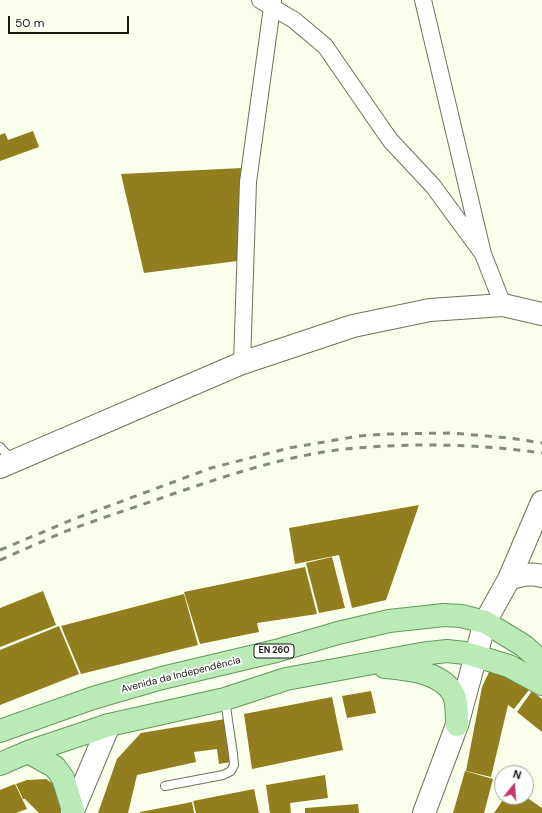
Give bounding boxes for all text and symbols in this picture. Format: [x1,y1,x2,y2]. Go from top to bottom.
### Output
scale bar [10,8,131,34]
text: 50 m [15,15,44,31]
road number: EN 260 [254,644,294,658]
street label: Avenida da Independência [120,654,242,696]
north arrow [494,765,534,805]
text: N [511,767,523,782]

